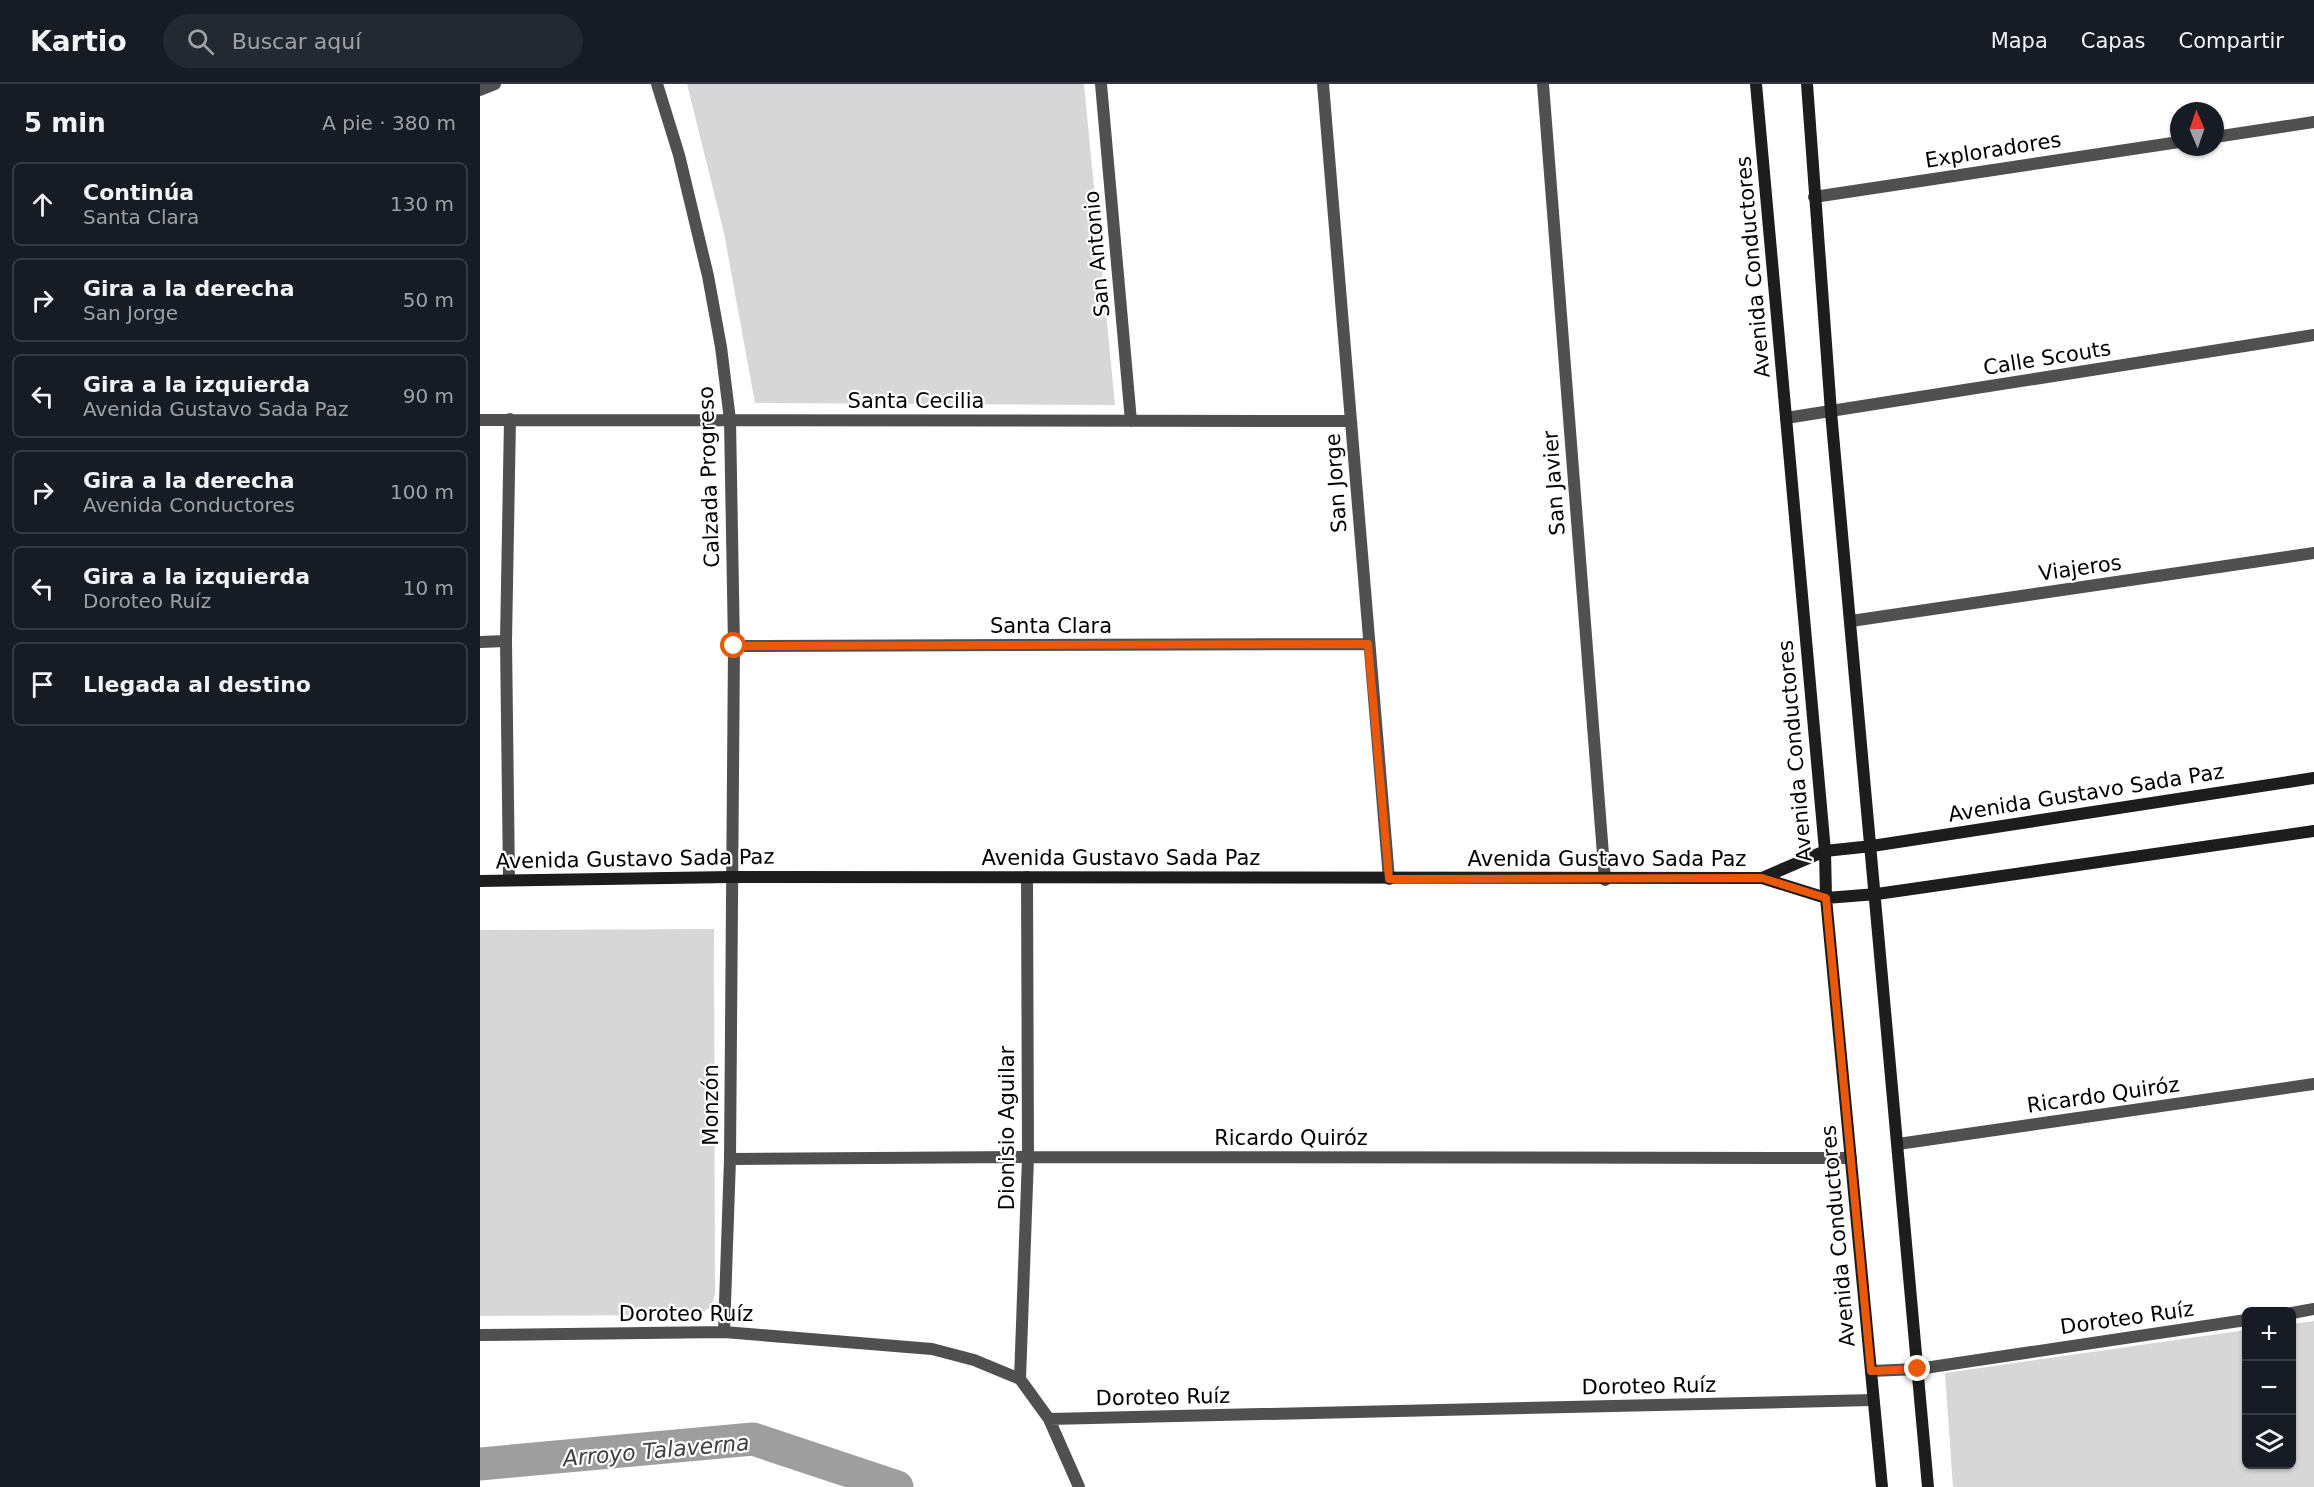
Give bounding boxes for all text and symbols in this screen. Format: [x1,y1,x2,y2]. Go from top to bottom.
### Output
search box [163,14,583,68]
text: Kartio [30,25,127,58]
icon: search [184,25,217,58]
text: Buscar aquí [232,29,361,54]
text: Mapa [1991,29,2048,53]
text: Capas [2081,29,2145,53]
text: Compartir [2178,29,2284,53]
north arrow [2170,102,2224,156]
text: 5 min [24,108,106,138]
text: A pie · 380 m [322,111,456,135]
street label: Exploradores [1923,127,2063,173]
street label: Avenida Conductores [1731,155,1775,379]
text: Continúa [83,180,194,205]
icon: ahead [26,188,59,221]
street label: San Antonio [1080,190,1114,318]
text: 130 m [390,192,454,216]
text: Santa Clara [83,205,199,229]
text: Gira a la derecha [83,276,295,301]
icon: right [26,284,59,317]
text: 50 m [403,288,454,312]
text: San Jorge [83,301,178,325]
street label: Calle Scouts [1981,336,2113,380]
text: Gira a la izquierda [83,372,310,397]
icon: left [26,380,59,413]
text: 90 m [403,384,454,408]
street label: Calzada Progreso [694,386,724,568]
street label: Santa Cecilia [848,389,984,413]
text: Avenida Gustavo Sada Paz [83,397,349,421]
street label: San Javier [1538,429,1570,536]
street label: San Jorge [1321,432,1351,534]
text: Gira a la derecha [83,468,295,493]
icon: right [26,476,59,509]
text: 100 m [390,480,454,504]
text: Avenida Conductores [83,493,295,517]
street label: Viajeros [2037,550,2123,586]
text: Gira a la izquierda [83,564,310,589]
icon: left [26,572,59,605]
text: 10 m [403,576,454,600]
text: Doroteo Ruíz [83,589,211,613]
street label: Santa Clara [990,614,1112,638]
route start [720,632,746,658]
street label: Avenida Conductores [1773,639,1817,863]
icon: arrive [26,668,59,701]
text: Llegada al destino [83,672,311,697]
street label: Avenida Gustavo Sada Paz [1946,759,2226,827]
street label: Avenida Gustavo Sada Paz [495,845,775,873]
street label: Avenida Gustavo Sada Paz [982,846,1260,870]
street label: Avenida Gustavo Sada Paz [1468,847,1746,871]
street label: Dionisio Aguilar [995,1045,1019,1210]
street label: Monzón [699,1064,723,1146]
street label: Ricardo Quiróz [2025,1072,2181,1118]
street label: Avenida Conductores [1816,1124,1860,1348]
street label: Ricardo Quiróz [1214,1126,1368,1150]
street label: Doroteo Ruíz [2059,1297,2195,1339]
street label: Doroteo Ruíz [619,1302,753,1326]
map controls [2242,1307,2296,1469]
button: + [2242,1307,2296,1361]
route end [1904,1355,1930,1381]
button: − [2242,1361,2296,1415]
street label: Doroteo Ruíz [1582,1373,1716,1399]
street label: Doroteo Ruíz [1096,1384,1230,1410]
button: layers [2242,1415,2296,1469]
water label: Arroyo Talaverna [560,1430,750,1471]

